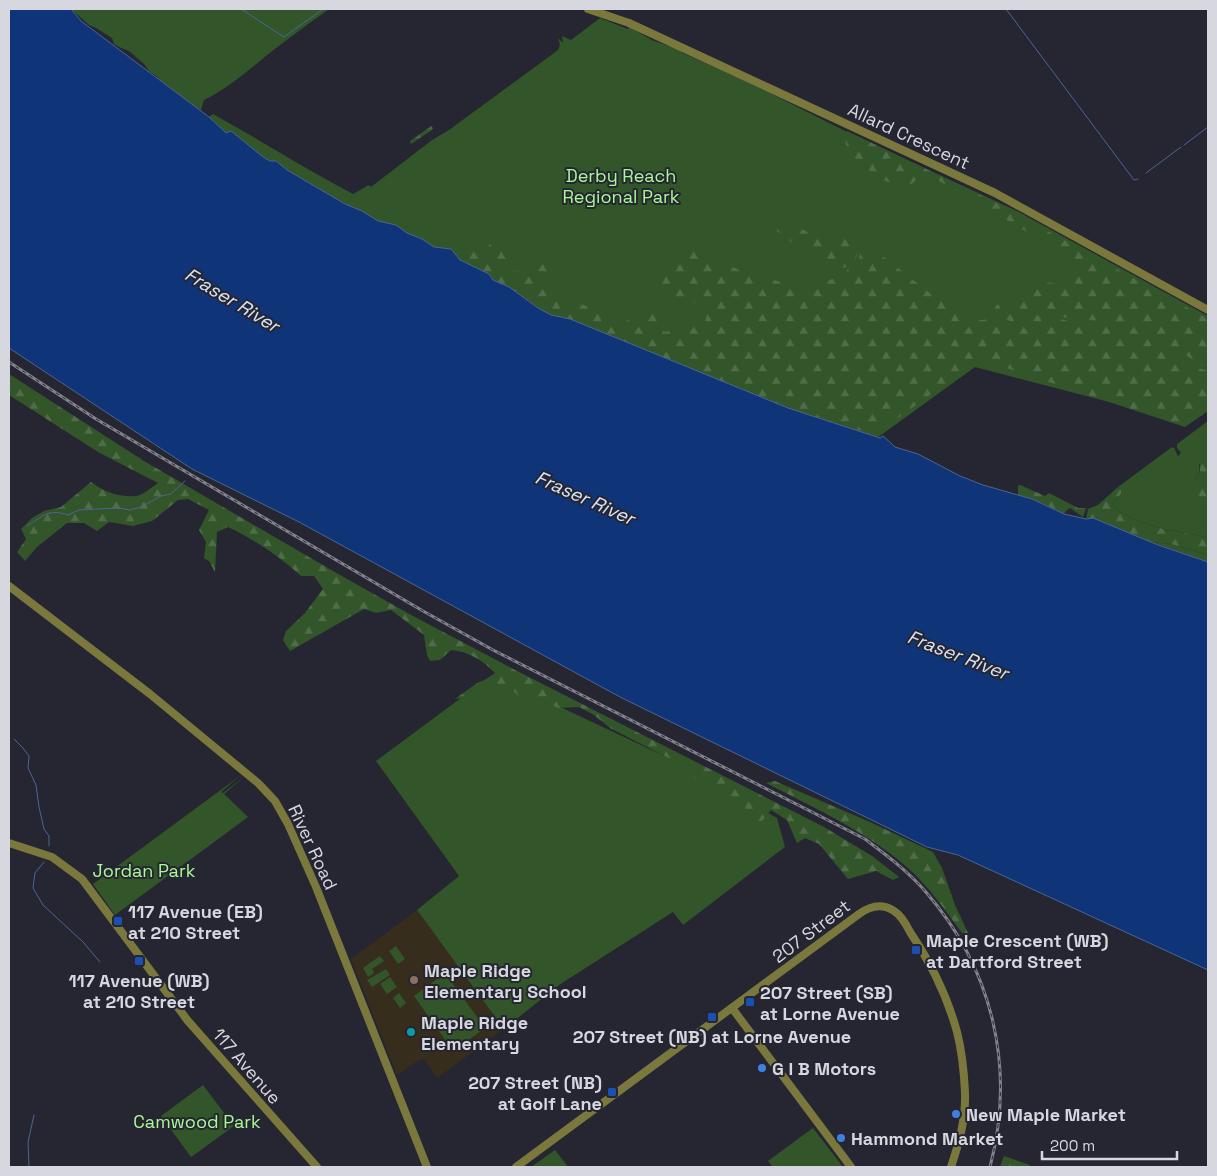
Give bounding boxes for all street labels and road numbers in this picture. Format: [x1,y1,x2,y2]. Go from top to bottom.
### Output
street label: Allard Crescent [844,98,974,174]
street label: River Road [283,801,343,893]
street label: 207 Street [767,894,855,968]
street label: 117 Avenue [208,1023,286,1109]

